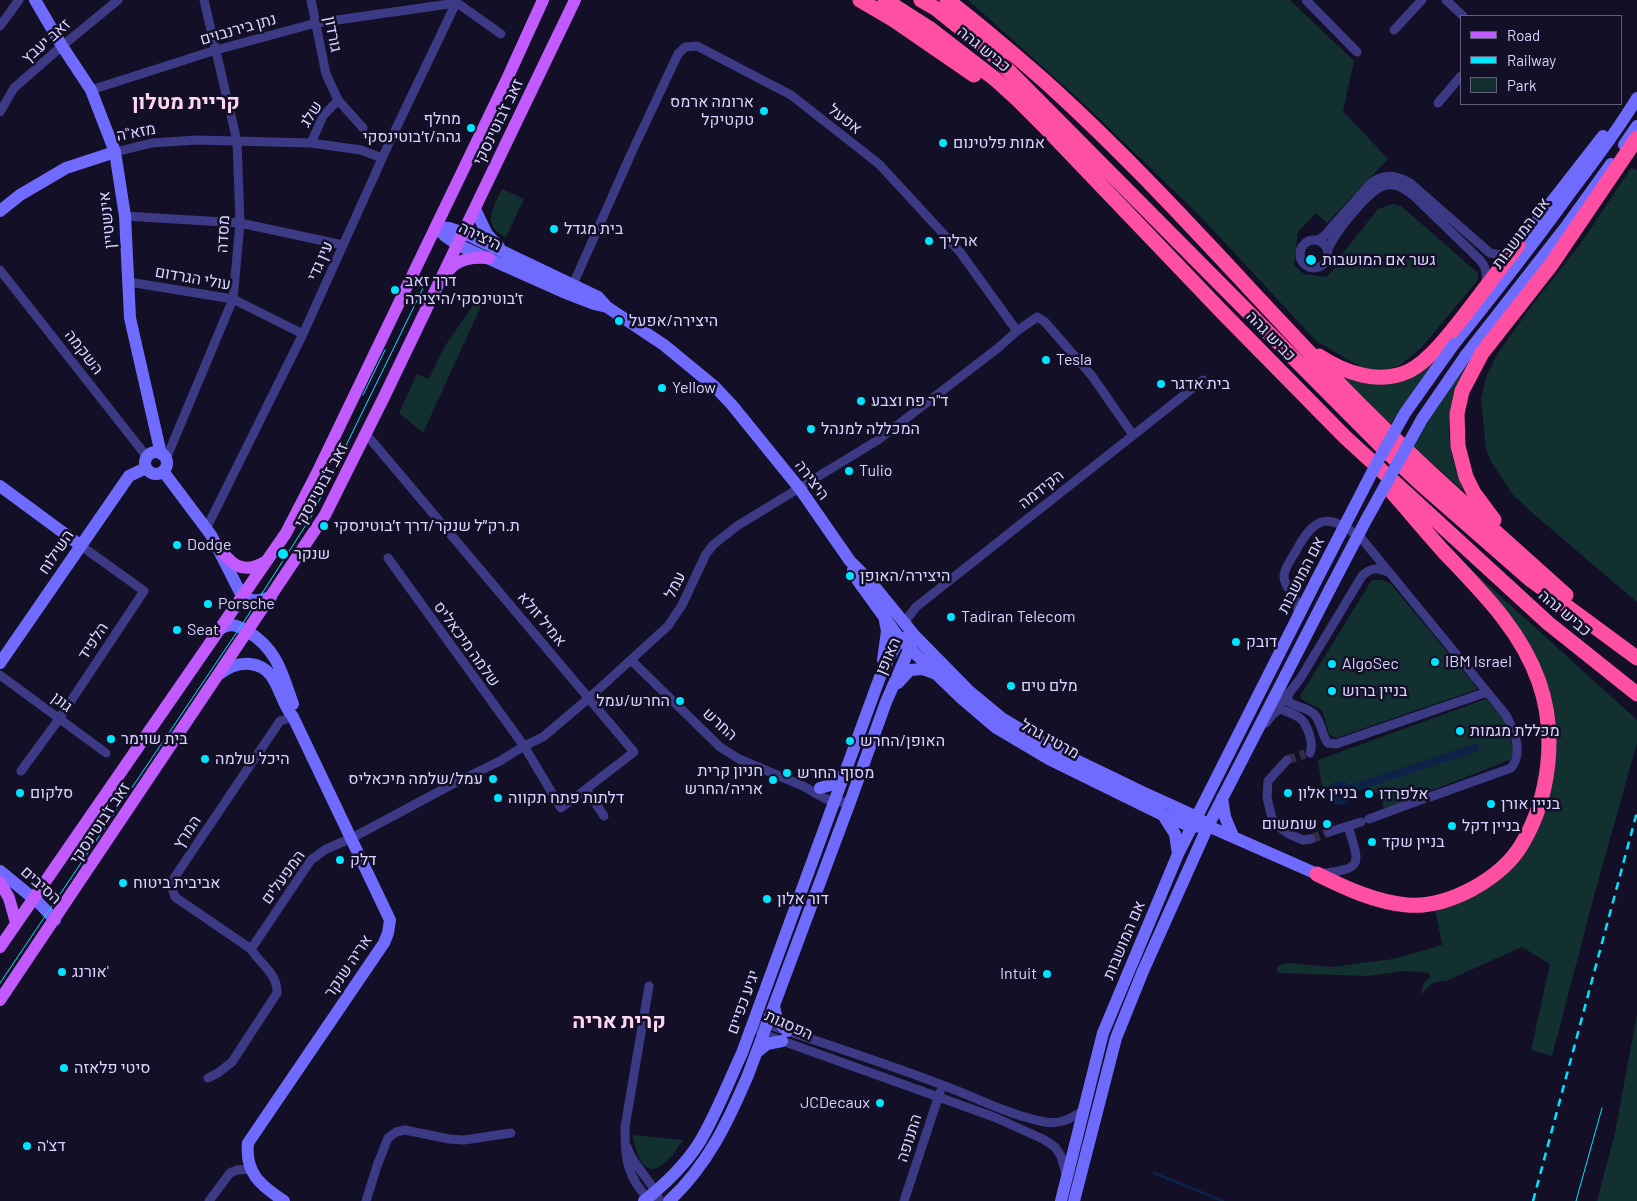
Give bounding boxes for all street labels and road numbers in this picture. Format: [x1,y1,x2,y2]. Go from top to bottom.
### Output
street label: נתן בירנבוים [198,9,278,49]
street label: גורדון [320,14,346,54]
street label: זאב יעבץ [18,15,74,67]
street label: כביש גהה [954,22,1014,76]
street label: זאב ז'בוטינסקי [469,76,527,168]
street label: שלג [296,97,326,131]
street label: אפעל [824,100,866,138]
street label: מזא"ה [115,119,157,145]
street label: אינשטיין [94,190,120,250]
street label: אם המושבות [1488,194,1554,272]
street label: מסדה [212,214,234,254]
street label: היצירה [456,217,504,255]
street label: עין גדי [303,238,337,284]
street label: עולי הגרדום [153,262,233,294]
street label: כביש גהה [1242,307,1300,365]
street label: השקמה [61,326,107,378]
street label: זאב ז'בוטינסקי [290,439,352,531]
street label: היצירה [791,456,833,504]
street label: הקידמה [1015,465,1067,513]
street label: השילוח [34,526,78,578]
street label: אם המושבות [1273,533,1329,617]
street label: עמל [660,568,690,602]
street label: כביש גהה [1535,585,1595,641]
street label: אמיל זולא [514,588,570,650]
street label: שלמה מיכאליס [430,598,504,690]
street label: הלפיד [74,619,112,663]
street label: האופן [871,634,905,678]
street label: גונן [48,688,76,716]
street label: החרש [699,704,741,744]
street label: מרטין גהל [1017,715,1083,763]
street label: זאב ז'בוטינסקי [66,779,134,867]
street label: המרץ [169,812,205,852]
street label: המפעלים [257,846,309,908]
street label: הסיבים [17,862,65,908]
street label: אם המושבות [1099,898,1149,982]
street label: אריה שנקר [320,931,376,1001]
street label: יגיע כפיים [723,967,763,1037]
street label: הפסגות [762,1006,816,1044]
street label: התנופה [892,1112,926,1164]

